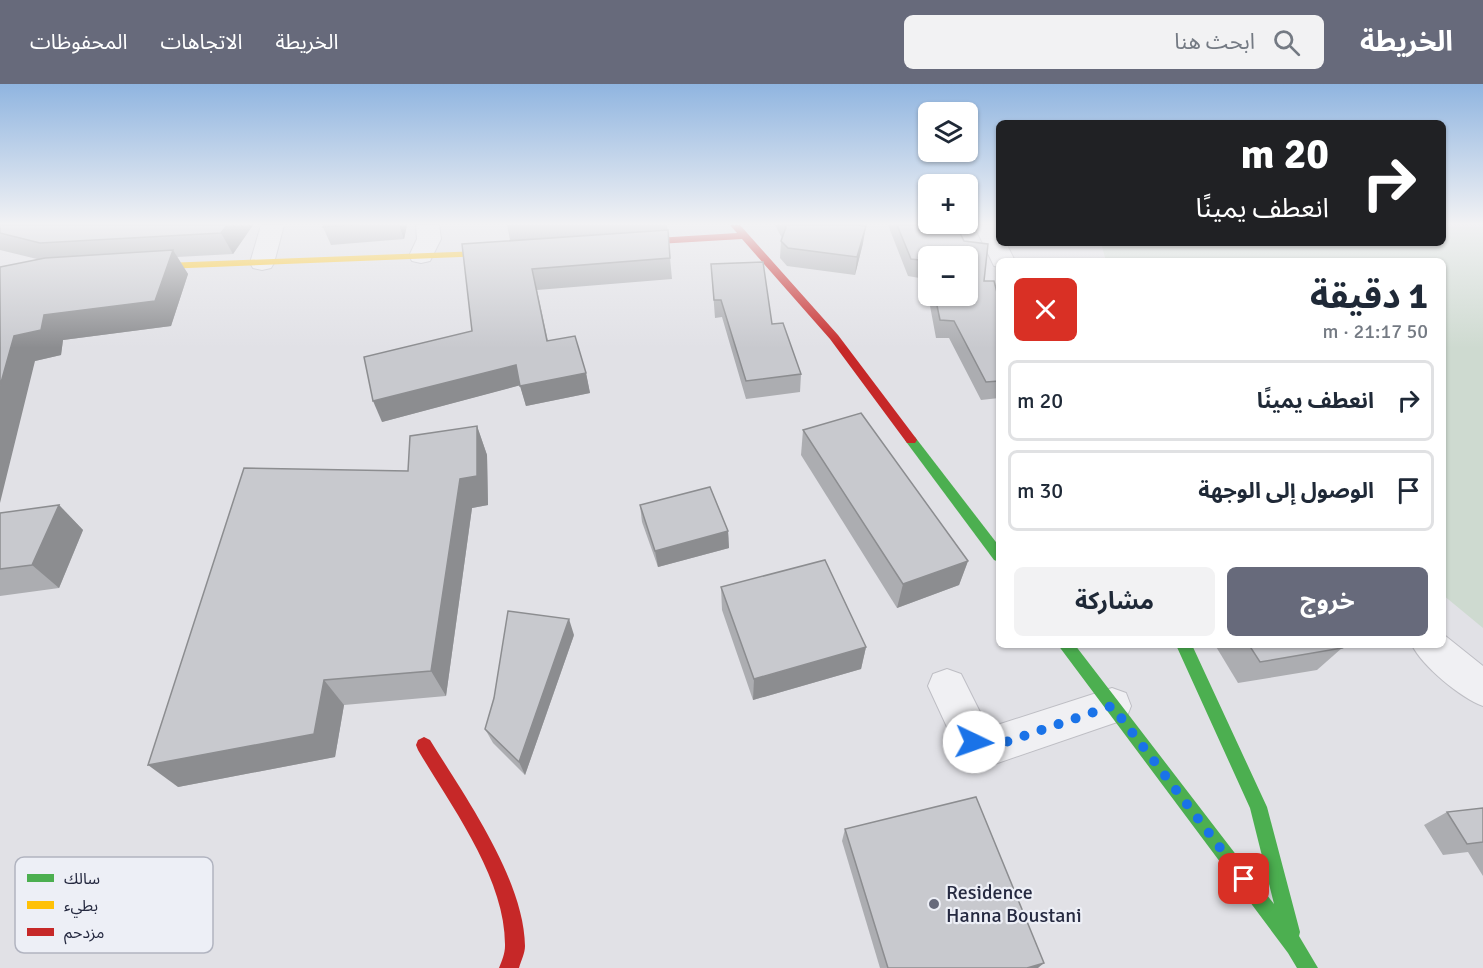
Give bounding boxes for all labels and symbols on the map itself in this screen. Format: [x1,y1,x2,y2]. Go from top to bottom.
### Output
position arrow [942,710,1006,774]
pin [1218,853,1269,904]
legend [15,857,213,953]
text: سالك [64,869,100,889]
place label: Residence Hanna Boustani [946,880,1082,928]
text: بطيء [64,896,98,918]
marker: Residence Hanna Boustani [927,897,941,911]
text: مزدحم [64,923,104,945]

